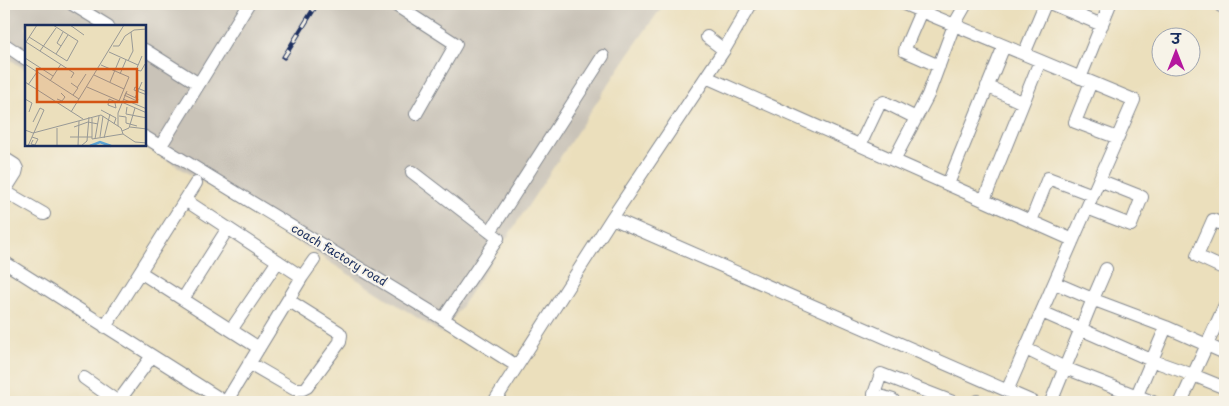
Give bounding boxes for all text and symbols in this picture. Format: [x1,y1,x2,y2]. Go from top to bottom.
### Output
inset map [25,25,146,146]
north arrow [1152,28,1202,78]
text: उ [1169,28,1182,49]
street label: coach factory road [288,218,391,290]

